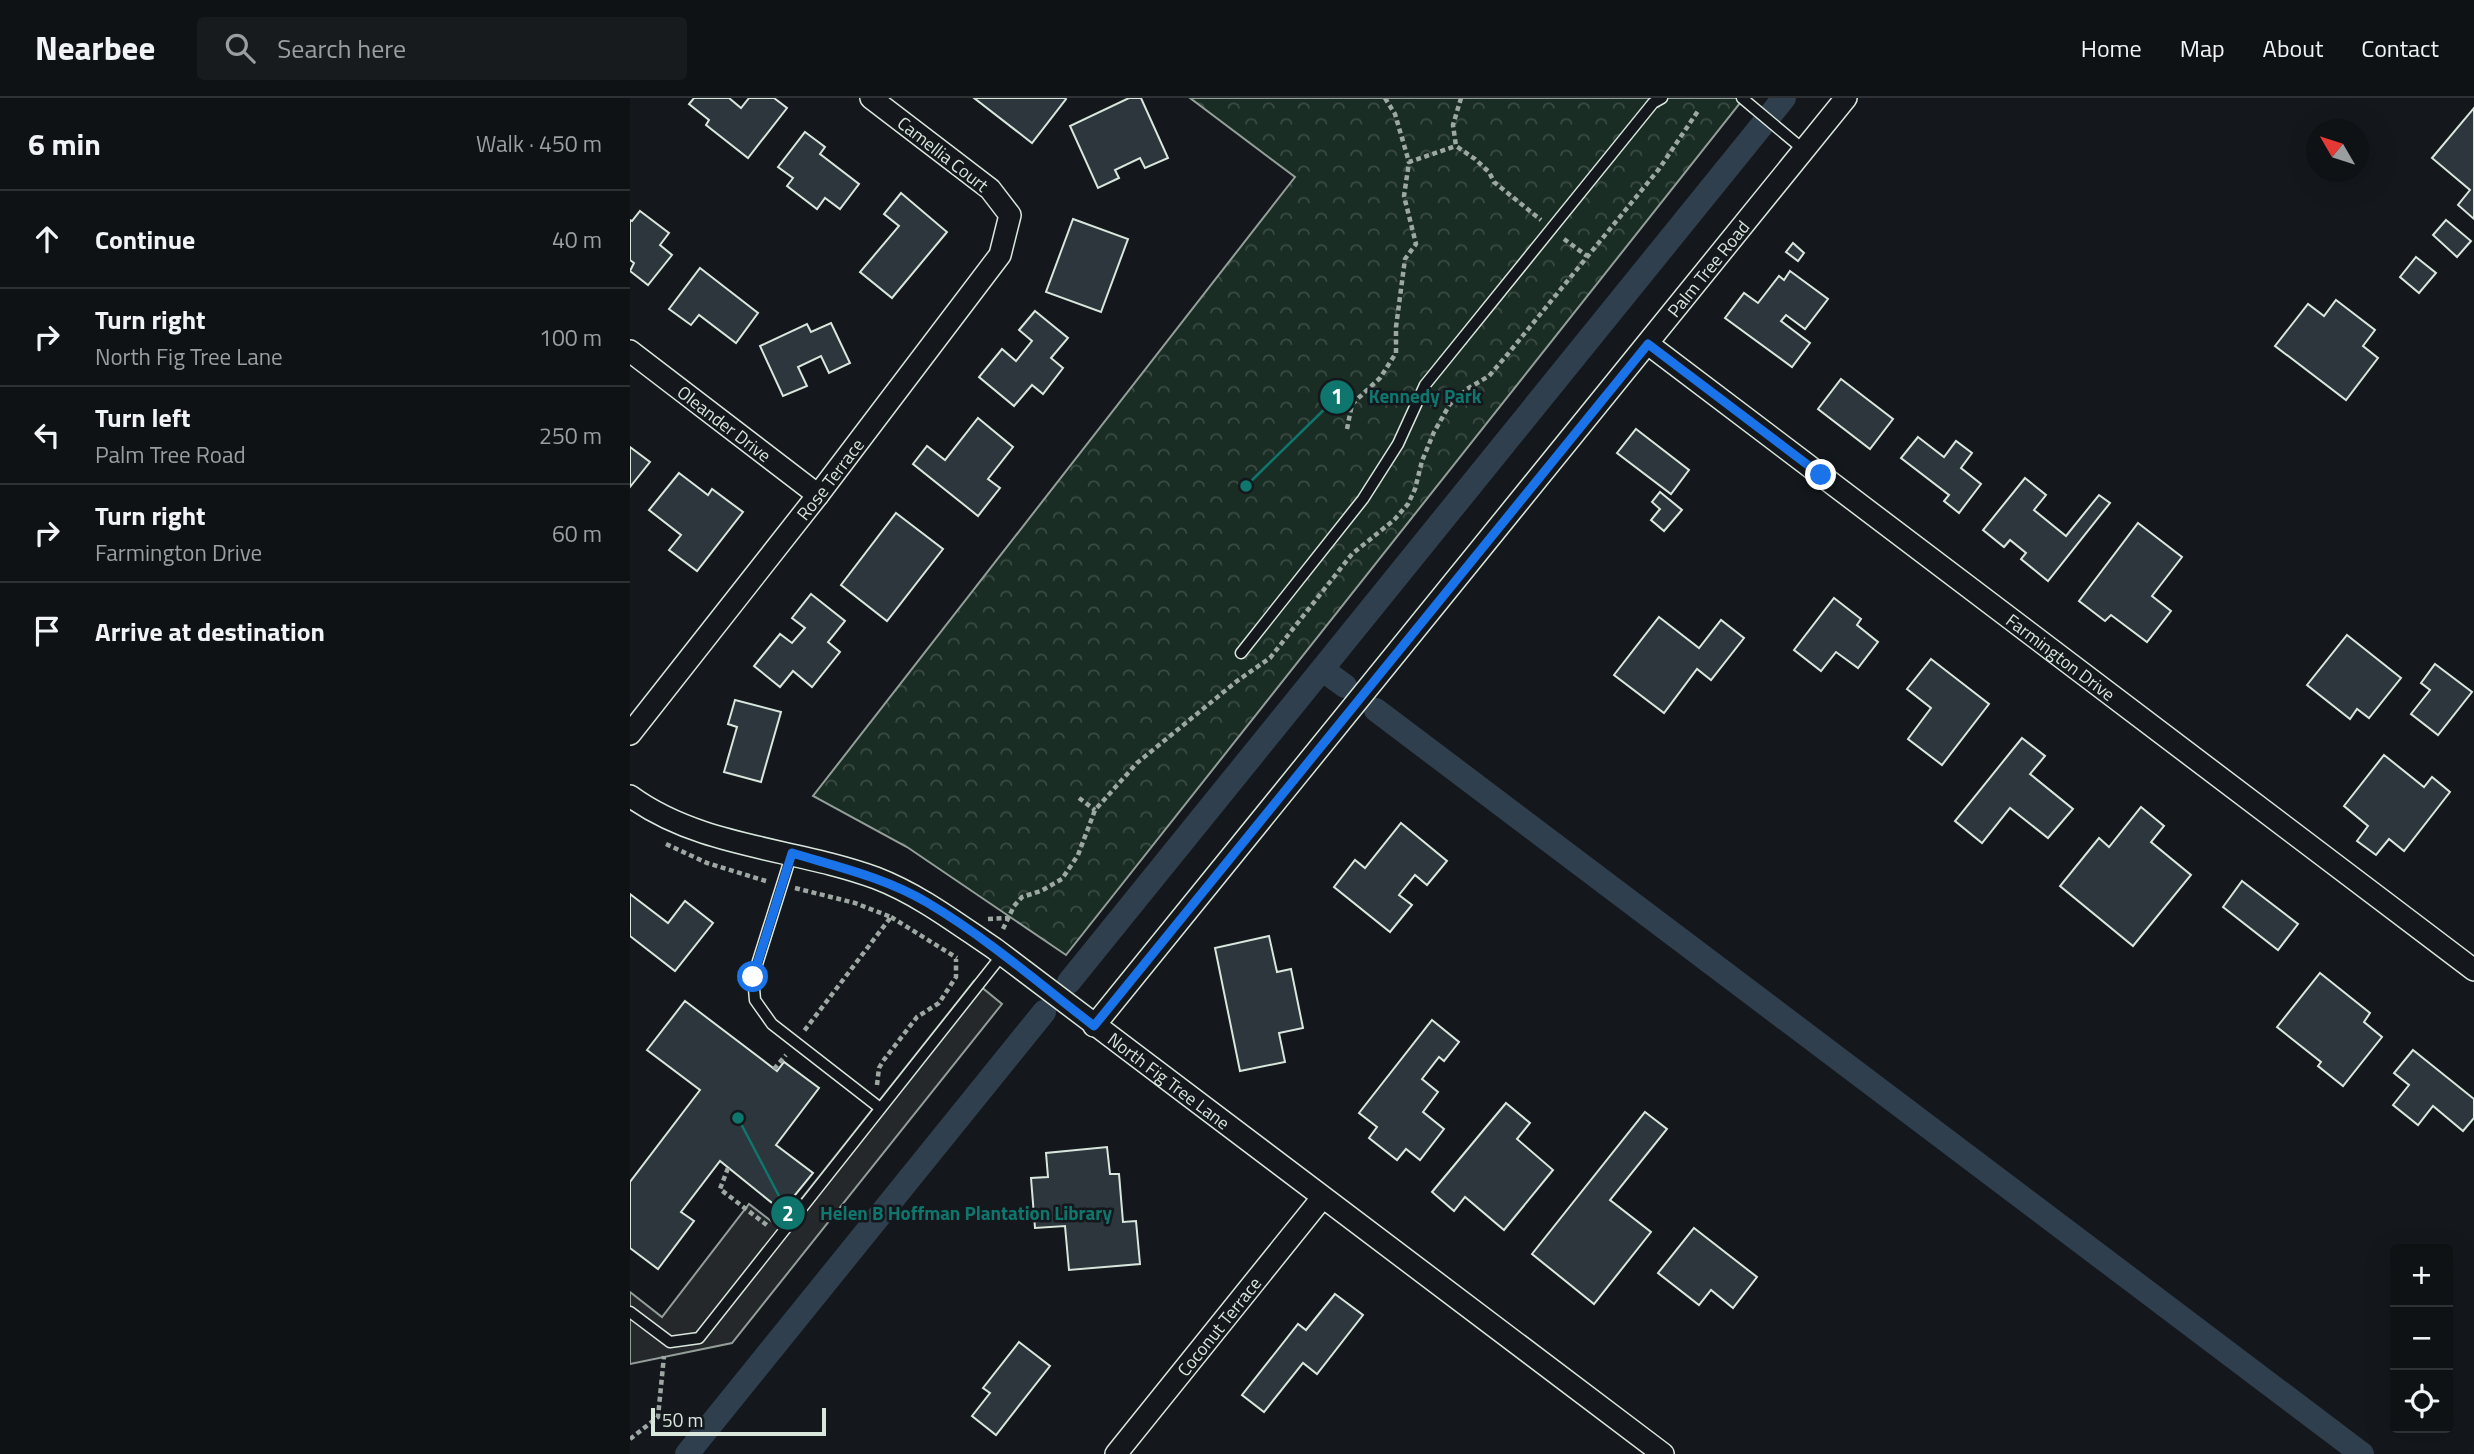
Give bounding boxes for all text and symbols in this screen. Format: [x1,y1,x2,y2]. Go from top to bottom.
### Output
search box [197,17,687,80]
text: Nearbee [35,23,155,73]
icon: search [221,29,259,67]
text: Search here [277,29,406,68]
text: Home [2081,30,2142,66]
text: Map [2180,30,2225,66]
text: About [2263,30,2323,66]
text: Contact [2361,30,2439,66]
street label: Camellia Court [892,110,995,199]
north arrow [2306,119,2369,182]
text: 6 min [28,121,101,167]
text: Walk · 450 m [476,126,602,161]
street label: Palm Tree Road [1660,214,1755,323]
icon: ahead [28,220,66,258]
text: Continue [95,220,195,259]
text: 40 m [552,222,602,257]
text: Turn right [95,300,206,339]
icon: right [28,318,66,356]
text: 100 m [539,320,602,355]
text: North Fig Tree Lane [95,339,283,374]
callout: Kennedy Park [1320,377,1496,417]
street label: Oleander Drive [672,379,777,468]
text: 1 [1331,380,1343,412]
text: Kennedy Park [1368,381,1482,410]
text: Turn left [95,398,190,437]
icon: left [28,416,66,454]
text: 250 m [539,418,602,453]
street label: Rose Terrace [790,432,870,526]
text: Palm Tree Road [95,437,246,472]
route end [1805,459,1836,490]
text: Turn right [95,496,206,535]
icon: right [28,514,66,552]
text: 60 m [552,516,602,551]
text: Farmington Drive [95,535,262,570]
street label: Farmington Drive [2000,607,2121,707]
icon: arrive [28,612,66,650]
text: Arrive at destination [95,612,325,651]
route start [737,961,768,992]
street label: North Fig Tree Lane [1102,1026,1236,1136]
callout: Helen B Hoffman Plantation Library [771,1193,1125,1233]
text: 2 [782,1197,794,1229]
text: Helen B Hoffman Plantation Library [820,1198,1112,1227]
map controls [2390,1244,2453,1433]
button: + [2390,1244,2453,1307]
street label: Coconut Terrace [1170,1271,1267,1382]
button: − [2390,1307,2453,1370]
button: locate [2390,1370,2453,1433]
scale bar [651,1405,826,1437]
text: 50 m [662,1405,703,1434]

